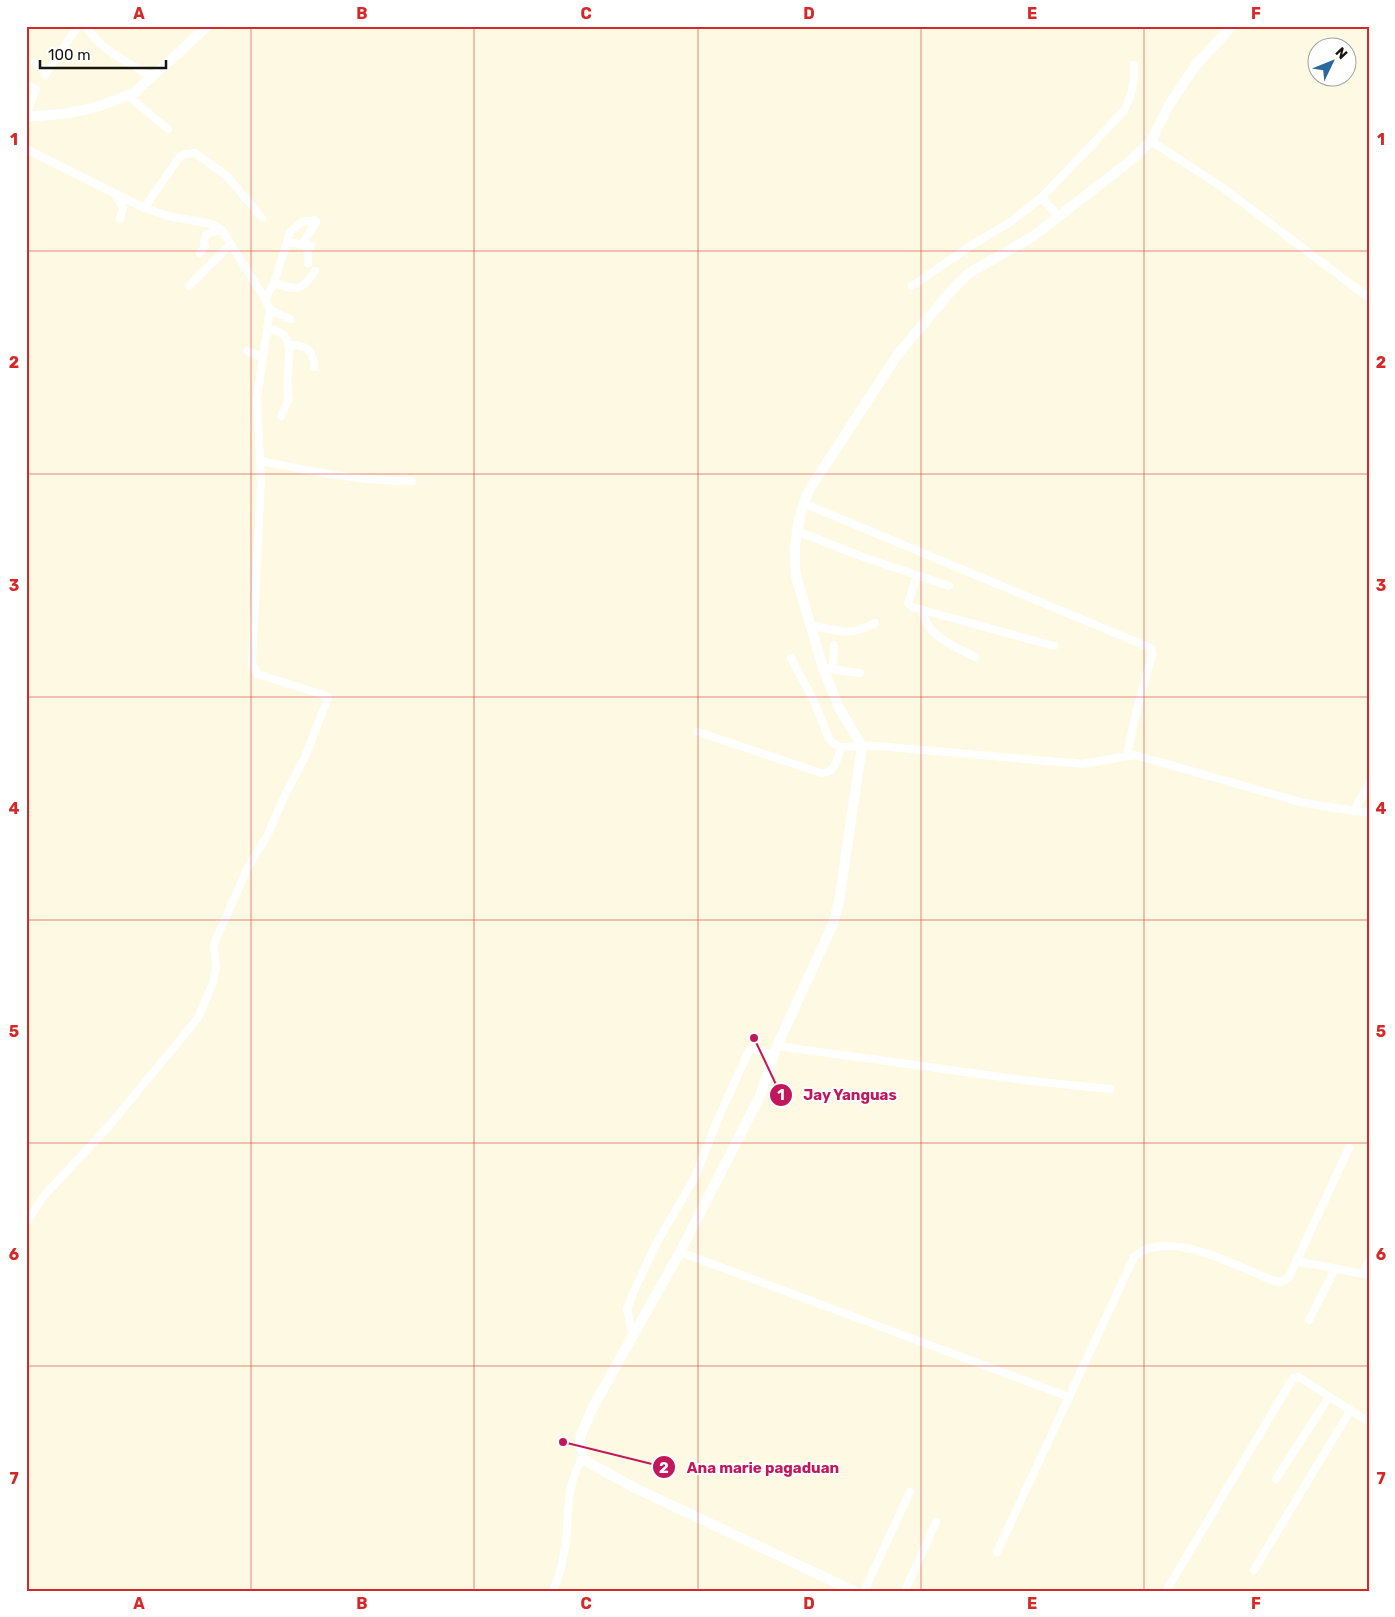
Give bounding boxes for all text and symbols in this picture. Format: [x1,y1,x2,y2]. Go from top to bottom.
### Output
text: A [133,4,145,23]
text: B [356,4,368,23]
text: C [580,4,592,23]
text: D [803,4,815,23]
text: E [1027,4,1037,23]
text: F [1251,4,1261,23]
scale bar [40,38,166,70]
north arrow [1308,38,1358,88]
text: N [1331,44,1351,63]
text: 100 m [48,46,90,64]
text: 1 [10,130,18,149]
text: 1 [1377,130,1385,149]
text: 2 [9,353,19,372]
text: 2 [1376,353,1386,372]
text: 3 [9,576,19,595]
text: 3 [1376,576,1386,595]
text: 4 [9,799,20,818]
text: 4 [1376,799,1387,818]
text: 5 [9,1022,19,1041]
text: 5 [1376,1022,1386,1041]
callout: Jay Yanguas [768,1080,907,1110]
text: 1 [777,1086,785,1104]
text: Jay Yanguas [803,1086,897,1104]
text: 6 [9,1245,19,1264]
text: 6 [1376,1245,1386,1264]
callout: Ana marie pagaduan [652,1452,849,1482]
text: 2 [659,1459,669,1477]
text: Ana marie pagaduan [687,1459,839,1477]
text: 7 [9,1469,19,1488]
text: 7 [1376,1469,1386,1488]
text: A [133,1594,145,1613]
text: B [356,1594,368,1613]
text: C [580,1594,592,1613]
text: D [803,1594,815,1613]
text: E [1027,1594,1037,1613]
text: F [1251,1594,1261,1613]

